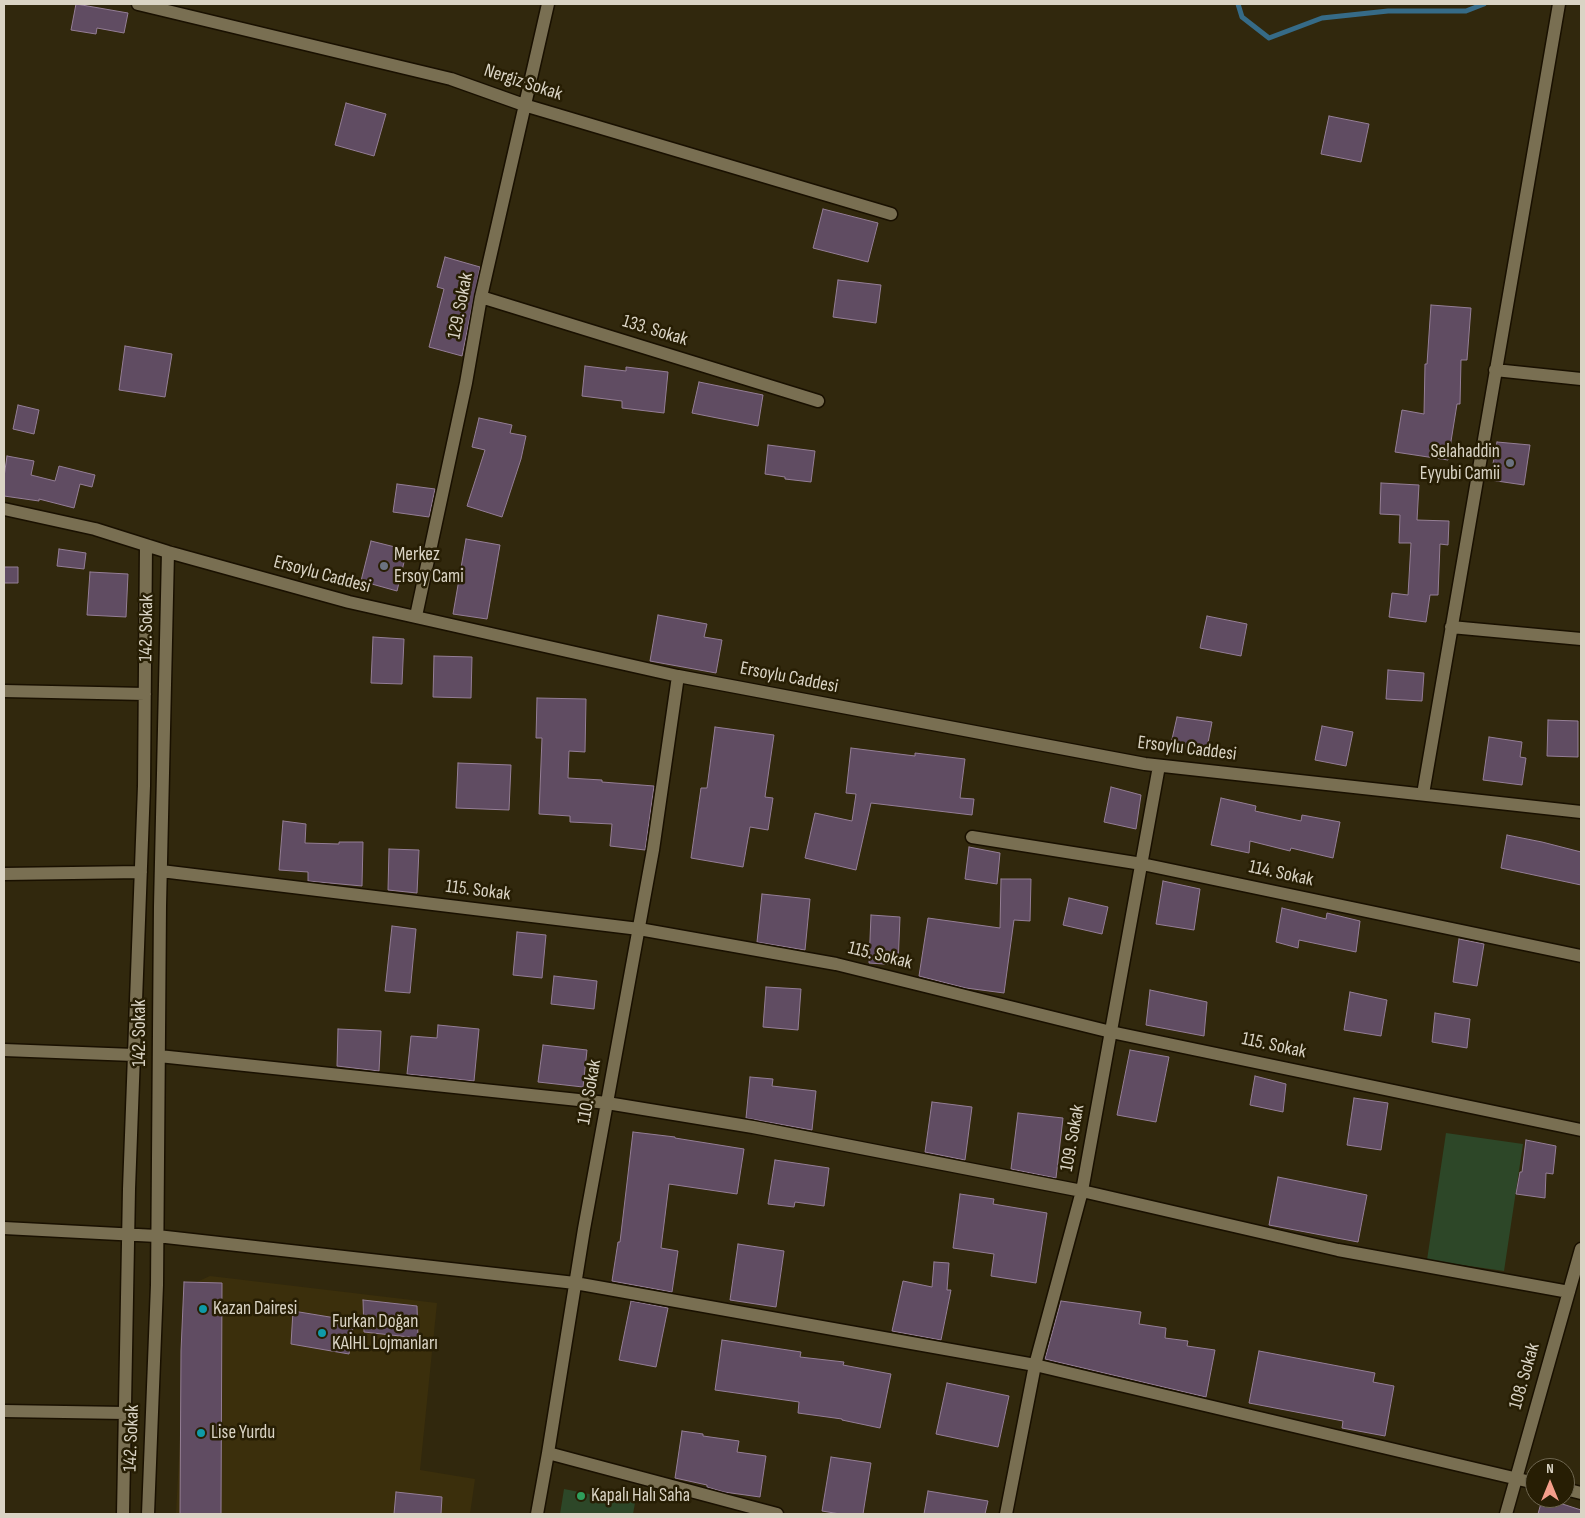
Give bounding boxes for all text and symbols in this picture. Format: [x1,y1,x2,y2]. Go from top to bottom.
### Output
street label: Nergiz Sokak [481,60,565,106]
street label: 129. Sokak [443,271,479,341]
street label: 133. Sokak [620,310,690,352]
place label: Selahaddin Eyyubi Camii [1420,441,1500,485]
marker: Selahaddin Eyyubi Camii [1504,457,1516,469]
place label: Merkez Ersoy Cami [394,544,464,588]
street label: Ersoylu Caddesi [271,551,373,599]
marker: Merkez Ersoy Cami [378,560,390,572]
street label: 142. Sokak [135,594,159,662]
street label: Ersoylu Caddesi [738,657,840,699]
street label: Ersoylu Caddesi [1136,732,1238,766]
street label: 114. Sokak [1246,856,1316,892]
street label: 115. Sokak [444,876,512,906]
street label: 115. Sokak [846,937,914,975]
street label: 142. Sokak [129,1000,151,1066]
street label: 115. Sokak [1240,1028,1308,1064]
street label: 110. Sokak [573,1058,607,1126]
street label: 109. Sokak [1056,1103,1090,1173]
place label: Kazan Dairesi [213,1298,297,1320]
marker: Kazan Dairesi [197,1303,209,1315]
place label: Furkan Doğan KAİHL Lojmanları [332,1311,438,1355]
marker: Furkan Doğan KAİHL Lojmanları [316,1327,328,1339]
street label: 108. Sokak [1505,1340,1545,1412]
street label: 142. Sokak [119,1404,145,1472]
place label: Lise Yurdu [211,1422,275,1444]
marker: Lise Yurdu [195,1427,207,1439]
north arrow [1525,1458,1575,1508]
text: N [1546,1460,1554,1477]
place label: Kapalı Halı Saha [591,1485,690,1507]
marker: Kapalı Halı Saha [575,1490,587,1502]

